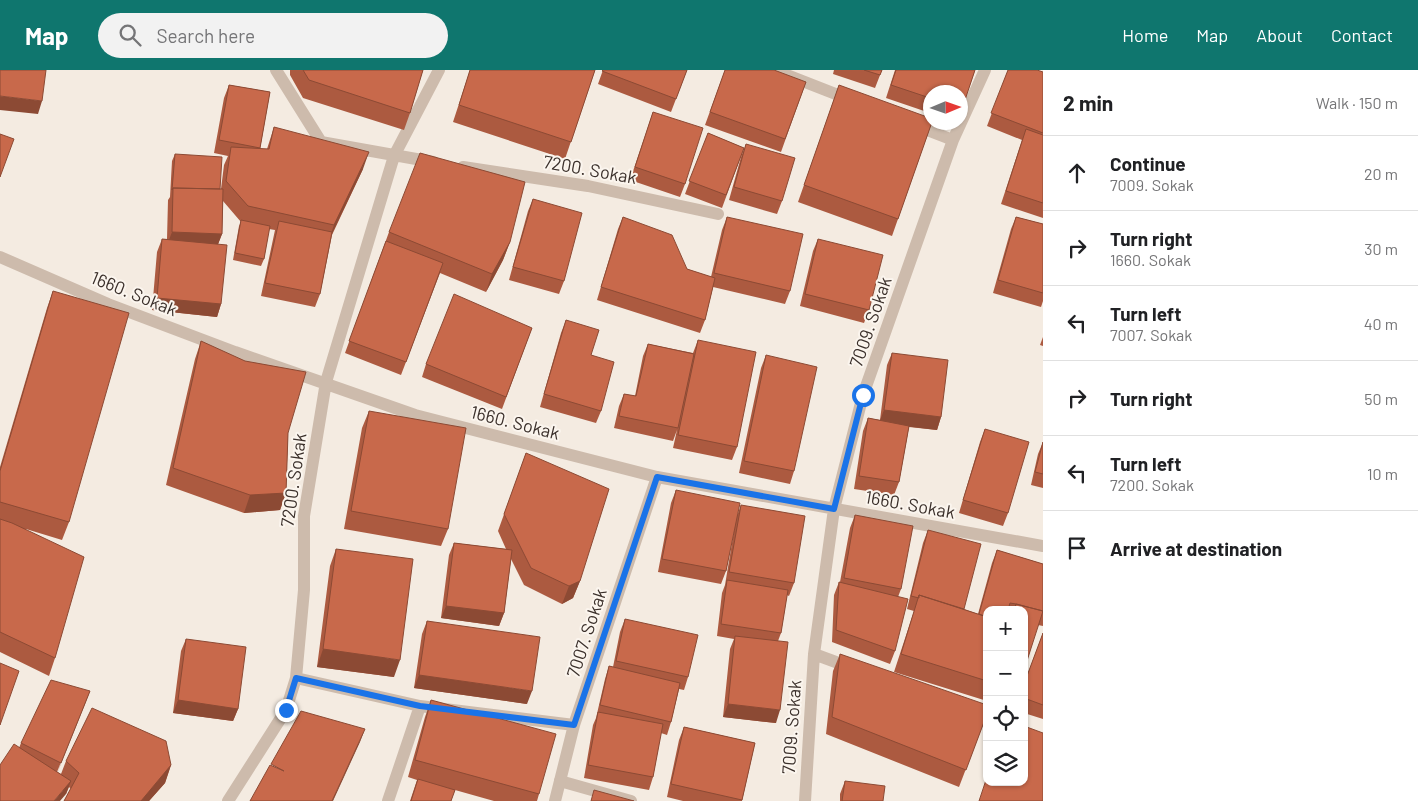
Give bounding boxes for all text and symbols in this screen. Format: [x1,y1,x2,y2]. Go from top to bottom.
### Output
search box [98,13,448,58]
text: Map [25,21,68,50]
icon: search [116,21,144,49]
text: Search here [156,24,255,47]
text: Home [1122,24,1168,46]
text: Map [1196,24,1228,46]
text: About [1256,24,1303,46]
text: Contact [1331,24,1393,46]
north arrow [923,85,968,130]
text: 2 min [1063,90,1113,115]
text: Walk · 150 m [1316,93,1398,112]
street label: 7200. Sokak [542,150,639,188]
text: Continue [1110,152,1186,175]
icon: ahead [1063,159,1091,187]
text: 20 m [1364,164,1398,183]
text: 7009. Sokak [1110,175,1194,194]
text: Turn right [1110,227,1192,250]
icon: right [1063,234,1091,262]
text: 30 m [1364,239,1398,258]
text: 1660. Sokak [1110,250,1191,269]
street label: 1660. Sokak [88,266,181,320]
street label: 7009. Sokak [844,274,896,370]
text: Turn left [1110,302,1181,325]
icon: left [1063,309,1091,337]
text: 40 m [1364,314,1398,333]
text: 7007. Sokak [1110,325,1192,344]
route start [852,384,875,407]
icon: right [1063,384,1091,412]
text: Turn right [1110,387,1192,410]
text: 50 m [1364,389,1398,408]
street label: 1660. Sokak [468,400,562,444]
street label: 7200. Sokak [276,432,310,528]
text: Turn left [1110,452,1181,475]
icon: left [1063,459,1091,487]
text: 10 m [1367,464,1398,483]
text: 7200. Sokak [1110,475,1194,494]
street label: 1660. Sokak [863,485,957,523]
icon: arrive [1063,534,1091,562]
text: Arrive at destination [1110,537,1282,560]
street label: 7007. Sokak [561,585,611,680]
map controls [983,606,1028,786]
button: + [983,606,1028,651]
button: − [983,651,1028,696]
street label: 7009. Sokak [777,679,805,775]
button: locate [983,696,1028,741]
route end [275,699,298,722]
button: layers [983,741,1028,786]

